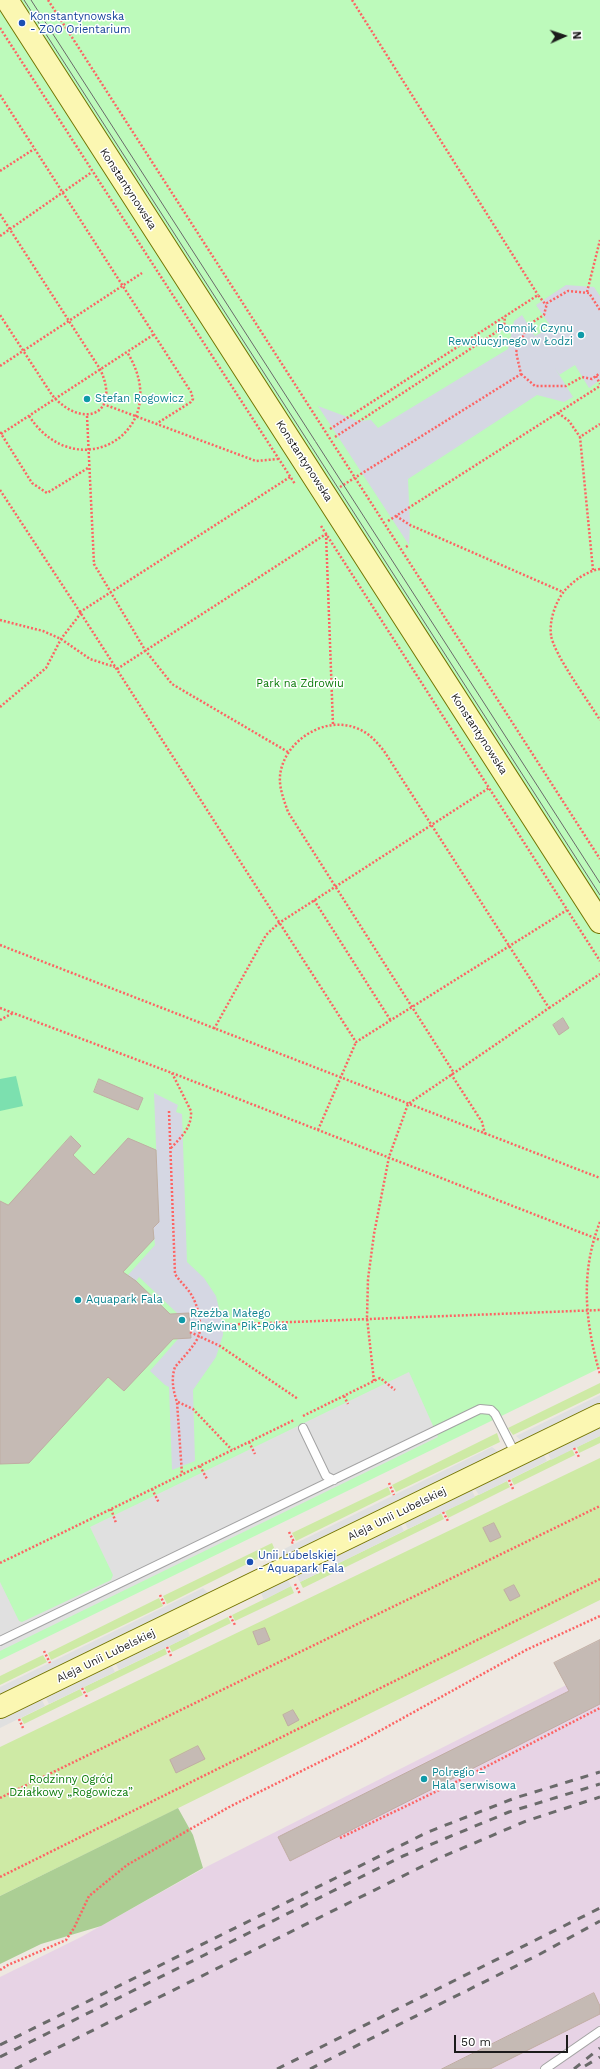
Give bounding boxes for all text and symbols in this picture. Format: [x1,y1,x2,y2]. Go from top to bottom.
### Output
place label: Konstantynowska - ZOO Orientarium [30,10,131,36]
north arrow [544,16,584,56]
marker: Konstantynowska - ZOO Orientarium [17,18,27,28]
text: N [570,31,583,40]
street label: Konstantynowska [97,146,159,232]
place label: Pomnik Czynu Rewolucyjnego w Łodzi [448,322,573,348]
marker: Pomnik Czynu Rewolucyjnego w Łodzi [576,330,586,340]
place label: Stefan Rogowicz [95,392,184,406]
marker: Stefan Rogowicz [82,394,92,404]
street label: Konstantynowska [273,418,335,504]
park label: Park na Zdrowiu [256,677,344,691]
street label: Konstantynowska [448,691,510,777]
place label: Aquapark Fala [86,1293,163,1307]
marker: Aquapark Fala [73,1295,83,1305]
place label: Rzeźba Małego Pingwina Pik-Poka [190,1307,288,1333]
marker: Rzeźba Małego Pingwina Pik-Poka [177,1315,187,1325]
street label: Aleja Unii Lubelskiej [346,1484,448,1544]
place label: Unii Lubelskiej - Aquapark Fala [258,1549,344,1575]
marker: Unii Lubelskiej - Aquapark Fala [245,1557,255,1567]
street label: Aleja Unii Lubelskiej [55,1626,157,1686]
place label: Polregio – Hala serwisowa [432,1766,516,1792]
park label: Rodzinny Ogród Działkowy „Rogowicza” [9,1773,133,1799]
marker: Polregio – Hala serwisowa [419,1774,429,1784]
scale bar [456,2027,570,2053]
text: 50 m [461,2035,491,2049]

